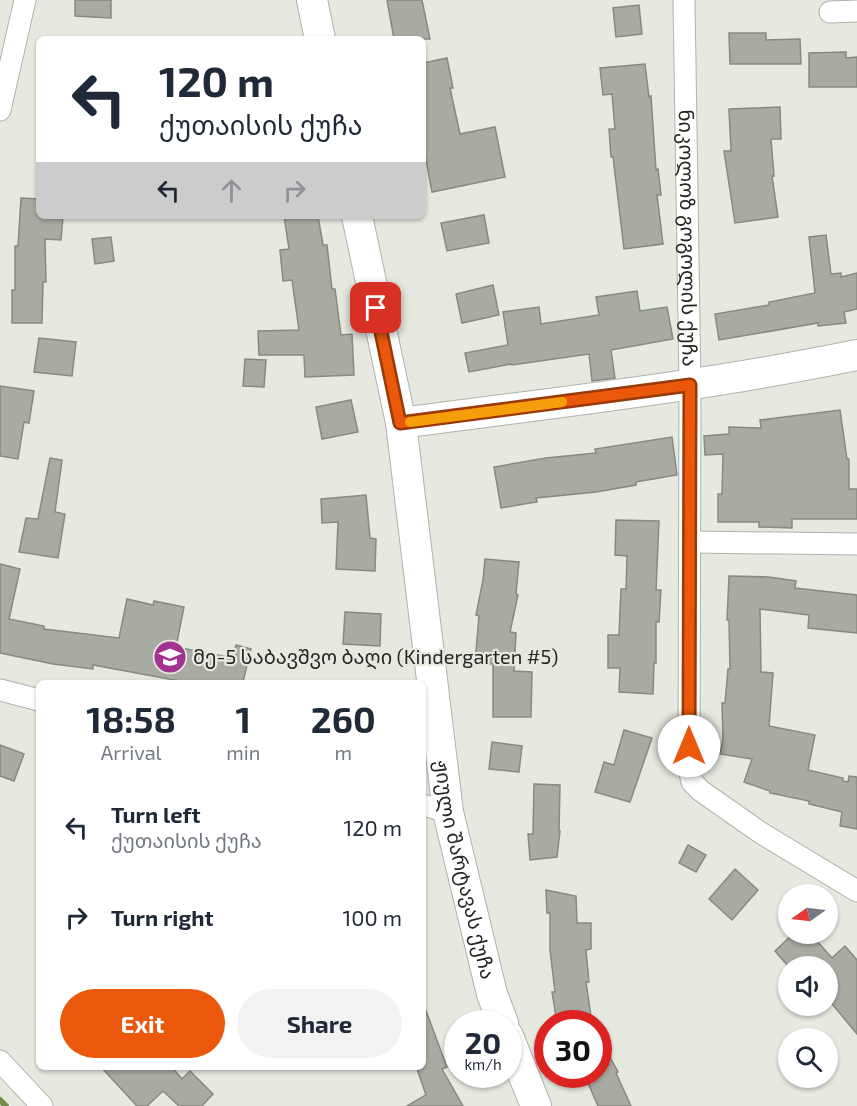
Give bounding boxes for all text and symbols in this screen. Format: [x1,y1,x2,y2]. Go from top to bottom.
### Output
text: 120 m [159,55,274,105]
icon: left [60,60,138,138]
text: ქუთაისის ქუჩა [159,108,363,140]
street label: ნიკოლოზ გოგოლის ქუჩა [674,109,703,367]
icon: left [152,174,185,207]
icon: ahead [215,174,248,207]
icon: right [278,174,311,207]
pin [350,282,401,333]
icon: arrive [359,291,392,324]
school or university icon: მე-5 საბავშვო ბაღი (Kindergarten #5) [152,639,188,675]
place label: მე-5 საბავშვო ბაღი (Kindergarten #5) [193,644,558,670]
text: 18:58 [86,697,176,740]
text: 1 [236,697,251,740]
text: 260 [311,697,376,740]
position arrow [657,714,721,778]
text: Arrival [101,740,162,764]
text: min [226,740,260,764]
text: m [334,740,352,764]
street label: ჟიული შარტავას ქუჩა [430,758,501,981]
text: Turn left [111,801,200,827]
icon: left [60,811,93,844]
text: 120 m [343,814,402,840]
text: ქუთაისის ქუჩა [111,828,262,852]
north arrow [778,884,838,944]
map controls [778,884,838,1088]
icon: right [60,901,93,934]
text: Turn right [111,904,213,930]
text: 100 m [343,904,402,930]
button: sound [778,956,838,1016]
button: Exit [60,989,225,1058]
button: Share [237,989,402,1058]
speed limit sign: 30 [534,1010,612,1088]
text: 20 [465,1024,501,1060]
button: search [778,1028,838,1088]
text: km/h [464,1055,502,1073]

